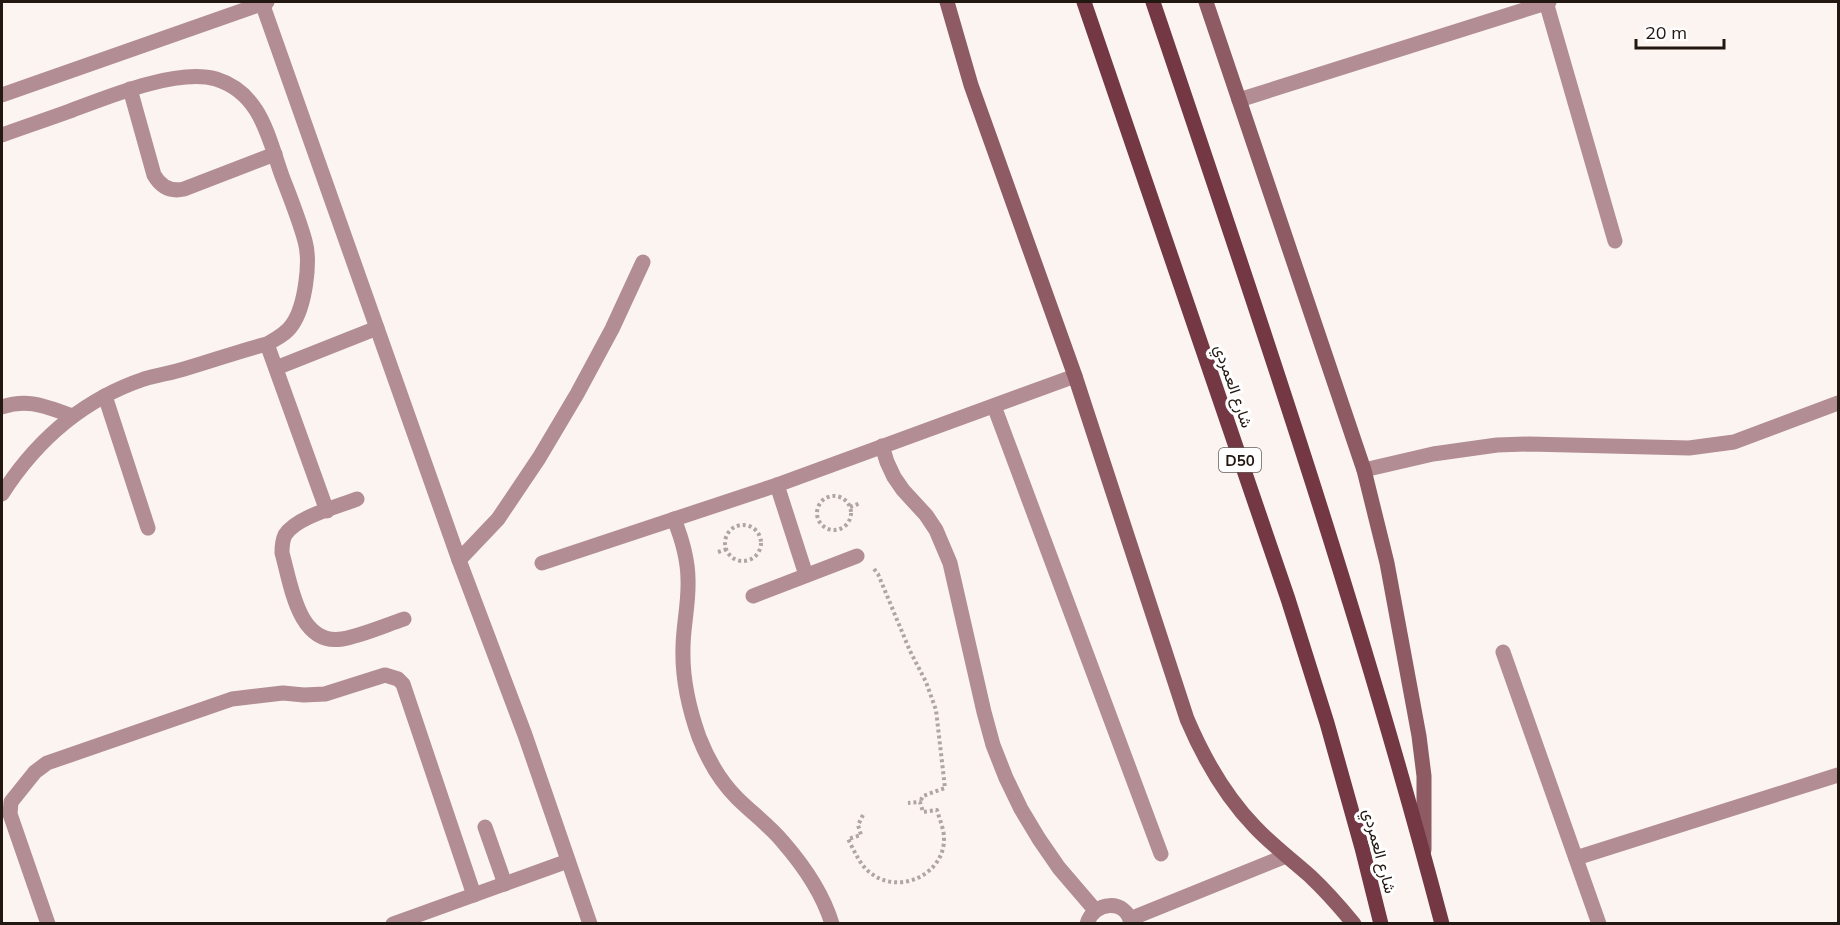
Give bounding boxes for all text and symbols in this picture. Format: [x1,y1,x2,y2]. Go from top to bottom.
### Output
scale bar [1636,12,1724,50]
text: 20 m [1645,21,1687,44]
street label: شارع العمردي [1207,342,1258,432]
road number: D50 [1219,448,1261,472]
street label: شارع العمردي [1355,806,1401,897]

